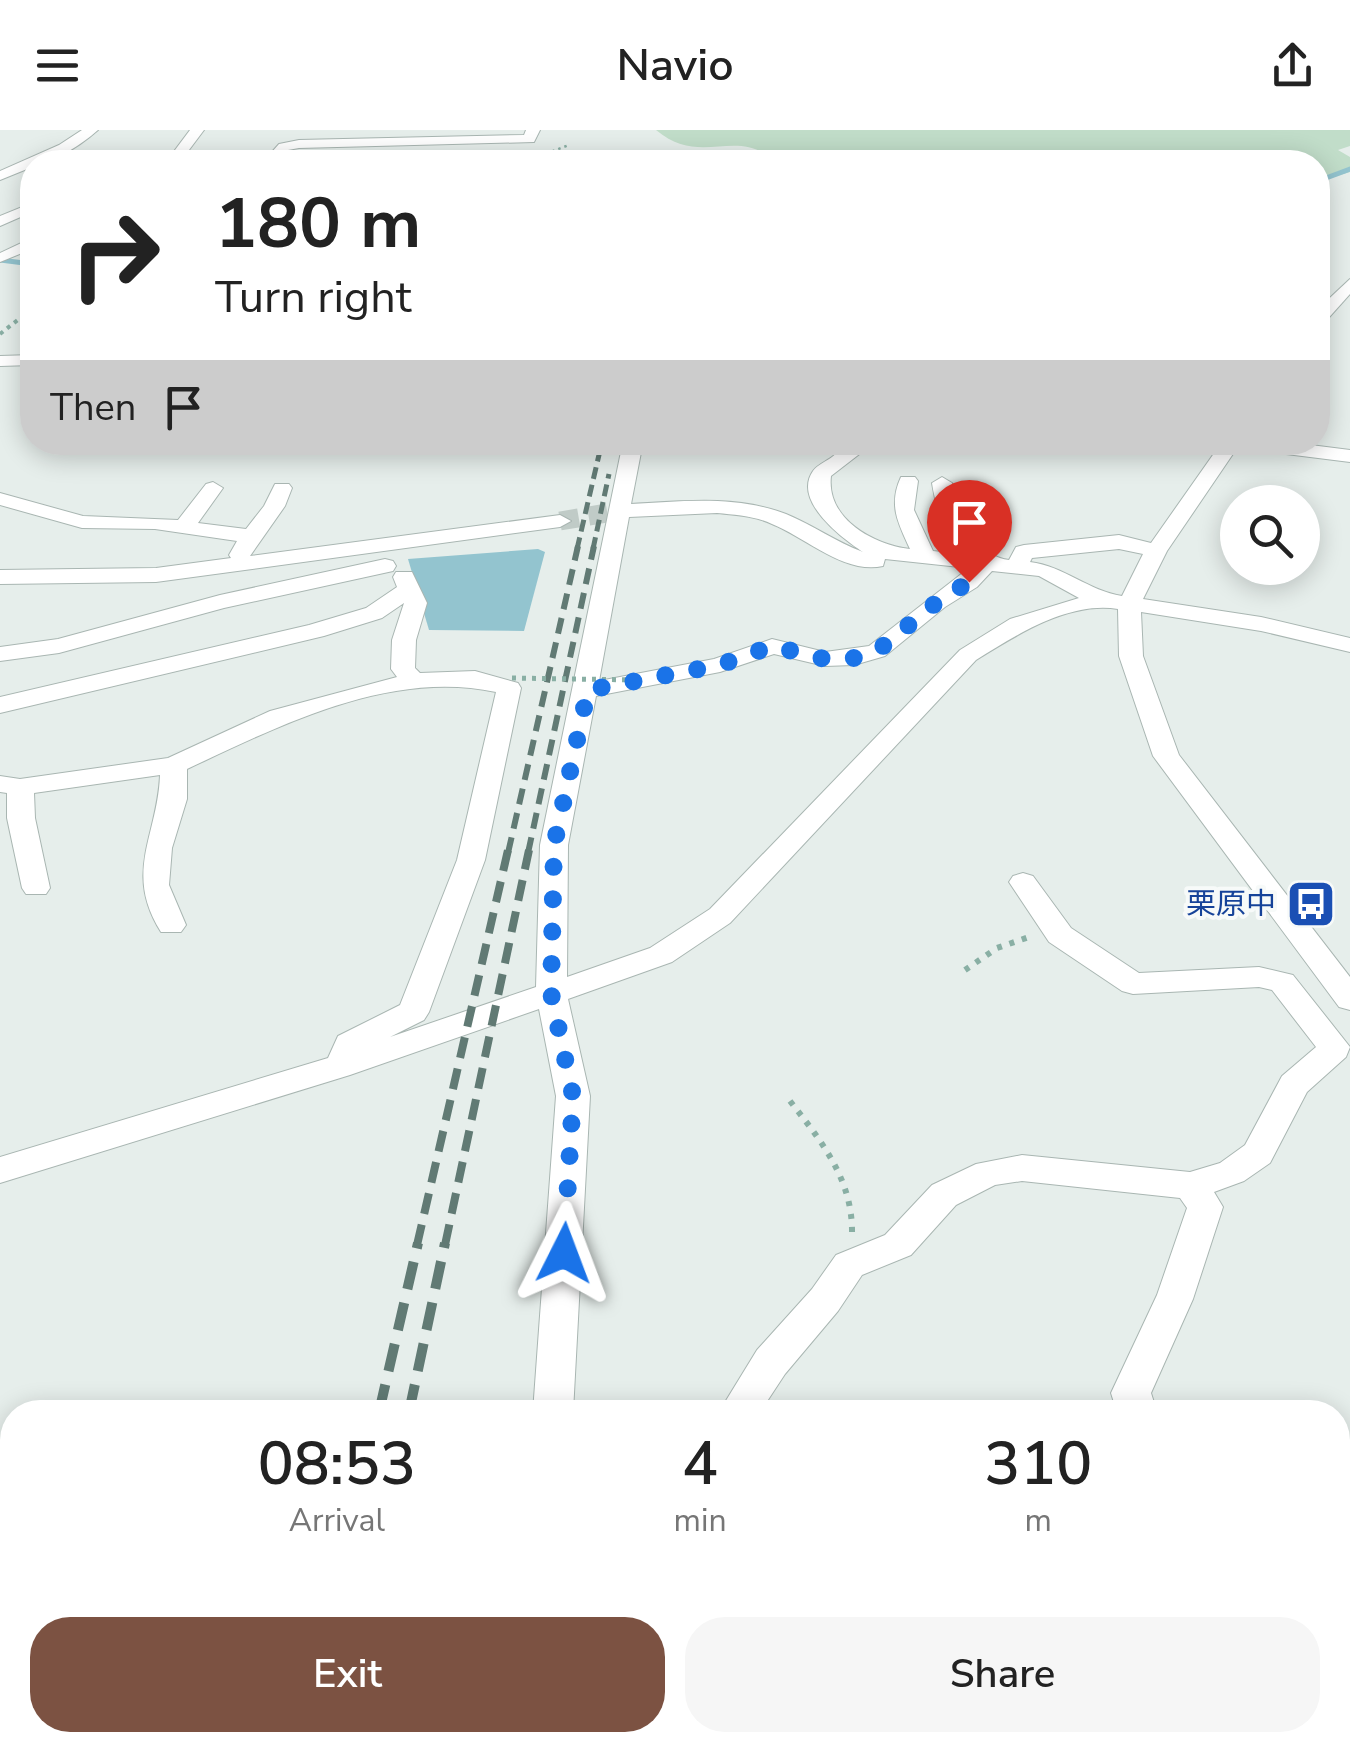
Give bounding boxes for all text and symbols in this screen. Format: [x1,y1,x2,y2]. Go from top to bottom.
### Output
text: Navio [616,35,734,96]
icon: menu [30,38,85,93]
icon: share [1265,38,1320,93]
text: 180 m [215,176,421,272]
icon: right [50,190,180,320]
text: Turn right [215,267,412,328]
icon: arrive [156,380,211,435]
text: Then [50,382,136,433]
pin [927,480,1012,583]
map controls [1220,485,1320,585]
button: search [1220,485,1320,585]
icon: arrive [942,495,997,550]
bus stop icon: 栗原中 [1285,878,1337,930]
place label: 栗原中 [1186,884,1276,925]
position arrow [512,1201,616,1305]
text: 08:53 [258,1423,416,1505]
text: 4 [682,1423,718,1505]
text: 310 [984,1423,1092,1505]
text: Arrival [289,1499,385,1542]
text: min [674,1499,727,1542]
text: m [1025,1499,1052,1542]
button: Exit [30,1617,665,1732]
button: Share [685,1617,1320,1732]

